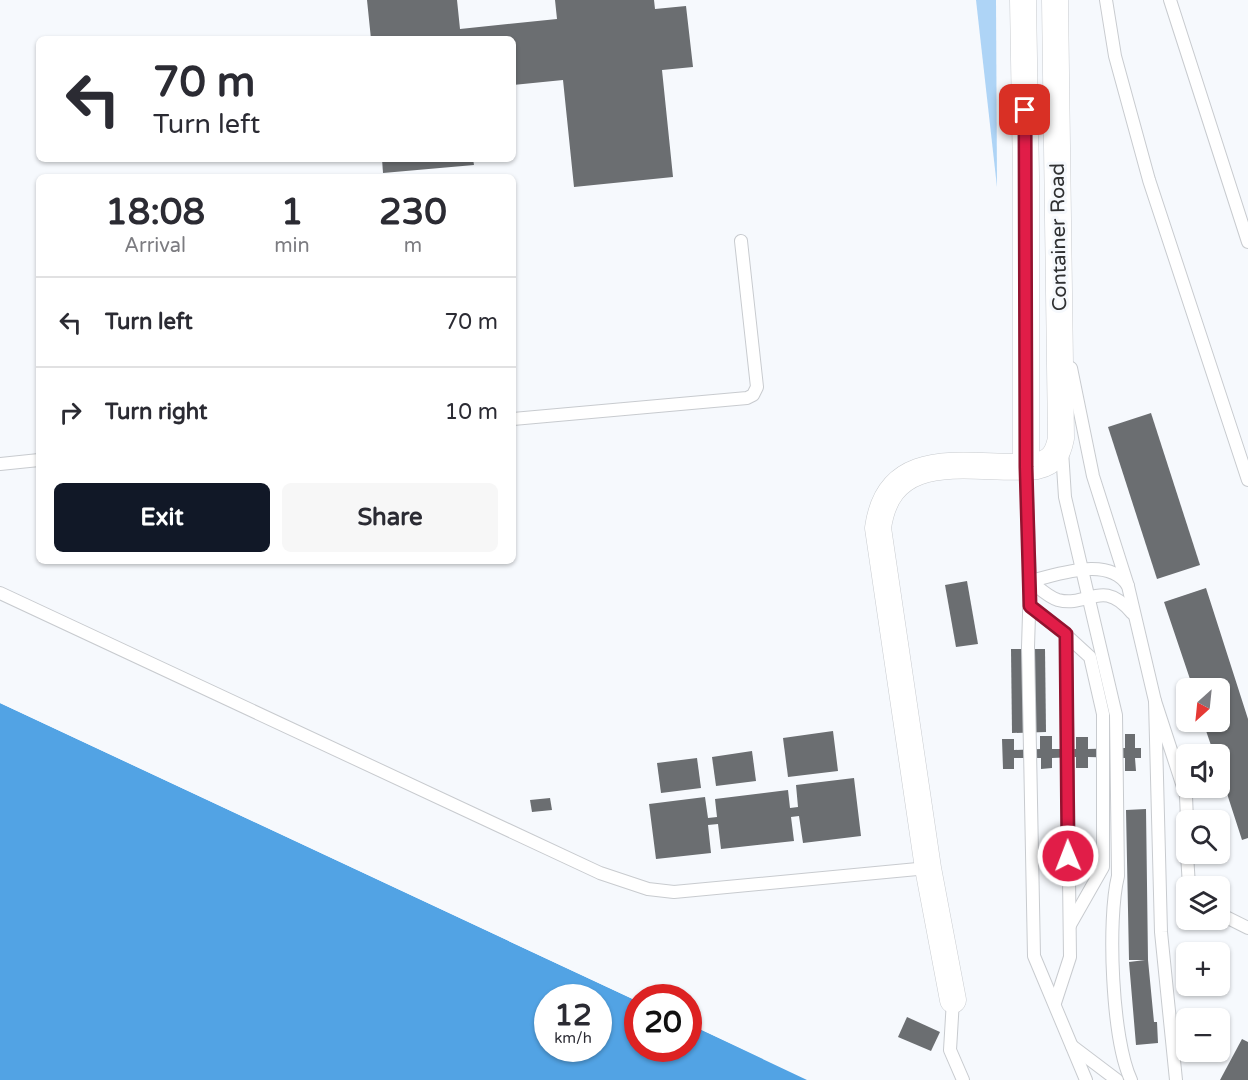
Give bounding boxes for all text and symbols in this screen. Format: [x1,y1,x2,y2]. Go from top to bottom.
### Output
text: 70 m [153,57,255,108]
icon: left [54,60,132,138]
pin [999,84,1050,135]
icon: arrive [1008,93,1041,126]
text: Turn left [153,108,260,141]
street label: Container Road [1046,163,1072,311]
text: 18:08 [105,191,205,234]
text: 1 [281,191,303,234]
text: 230 [379,191,447,234]
text: Arrival [124,234,186,258]
text: min [274,234,310,258]
text: m [404,234,422,258]
icon: left [54,306,87,339]
text: Turn left [105,309,193,335]
text: 70 m [444,309,498,335]
icon: right [54,396,87,429]
text: Turn right [105,399,207,425]
text: 10 m [444,399,498,425]
button: Exit [54,483,270,552]
button: Share [282,483,498,552]
north arrow [1176,678,1230,732]
map controls [1176,678,1230,1062]
button: sound [1176,744,1230,798]
button: search [1176,810,1230,864]
position arrow [1036,824,1100,888]
button: layers [1176,876,1230,930]
button: + [1176,942,1230,996]
speed limit sign: 20 [624,984,702,1062]
text: 12 [554,997,592,1034]
button: − [1176,1008,1230,1062]
text: km/h [554,1029,592,1047]

